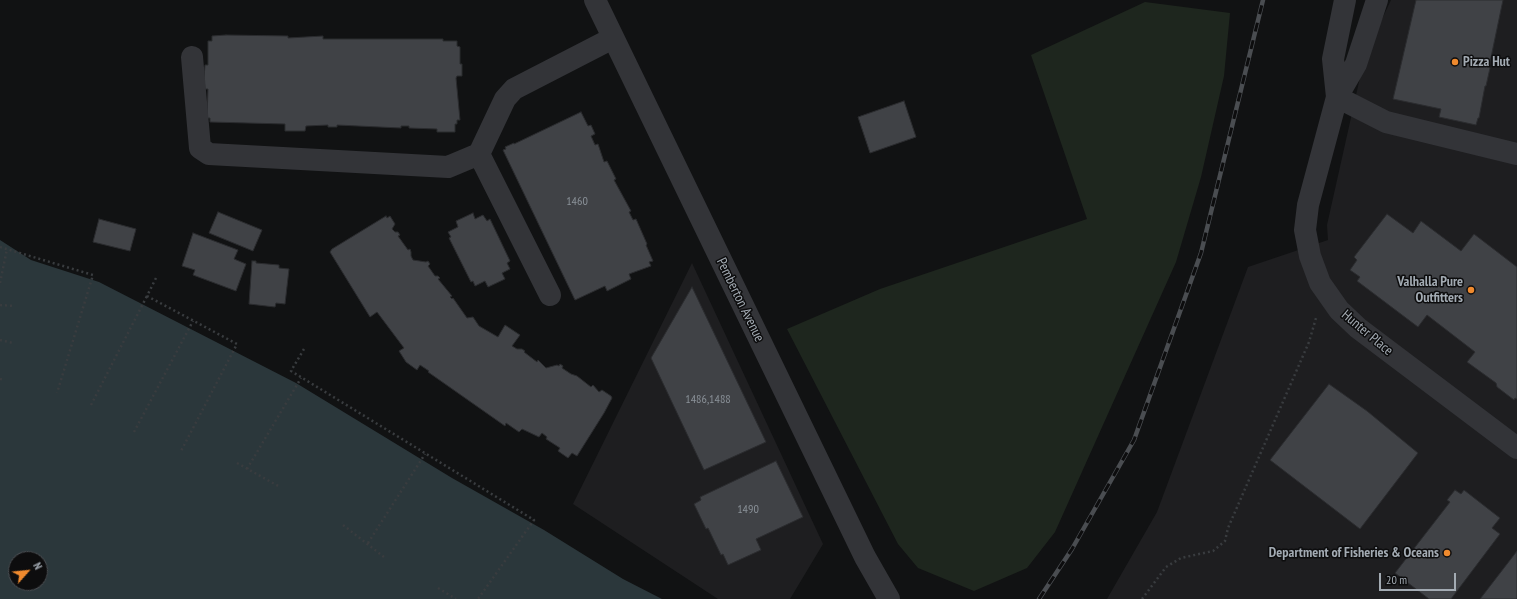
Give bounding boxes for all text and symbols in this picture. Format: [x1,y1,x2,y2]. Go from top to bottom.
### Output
place label: Pizza Hut [1463,54,1510,70]
marker: Pizza Hut [1450,57,1460,67]
house number: 1460 [566,195,588,209]
street label: Pemberton Avenue [712,255,768,345]
place label: Valhalla Pure Outfitters [1397,274,1463,306]
marker: Valhalla Pure Outfitters [1466,285,1476,295]
street label: Hunter Place [1338,307,1396,359]
house number: 1486,1488 [685,393,731,407]
house number: 1490 [737,503,759,517]
place label: Department of Fisheries & Oceans [1269,545,1439,561]
marker: Department of Fisheries & Oceans [1442,548,1452,558]
north arrow [8,551,48,591]
text: N [30,560,45,572]
scale bar [1381,565,1458,591]
text: 20 m [1386,572,1407,587]

